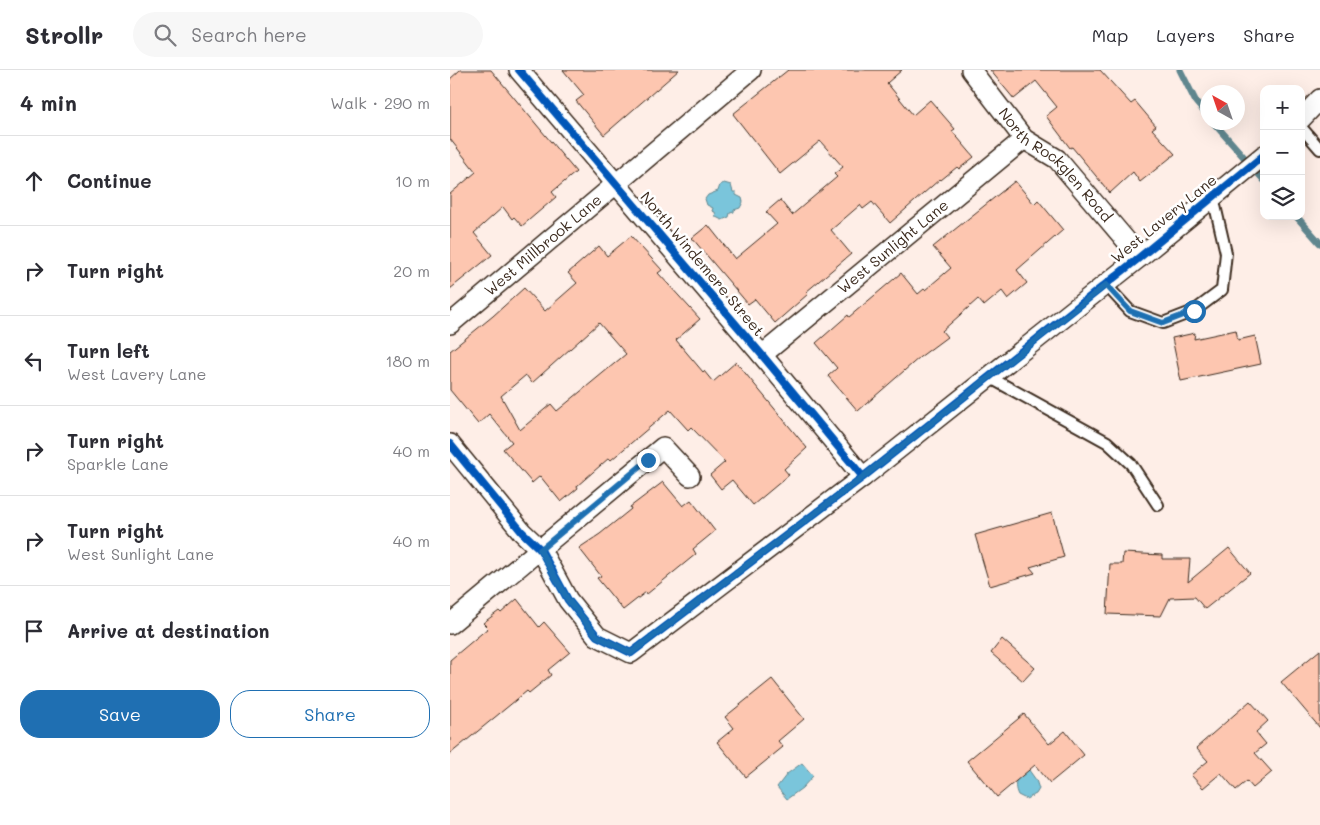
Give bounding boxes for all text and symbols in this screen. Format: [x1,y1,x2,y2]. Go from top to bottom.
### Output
search box [133,12,483,57]
text: Strollr [25,19,103,50]
icon: search [151,21,179,49]
text: Search here [191,22,307,47]
text: Map [1092,23,1128,47]
text: Layers [1156,23,1215,47]
text: Share [1243,23,1295,47]
north arrow [1200,85,1245,130]
map controls [1260,85,1305,220]
button: + [1260,85,1305,130]
text: 4 min [20,89,77,116]
text: Walk · 290 m [330,92,430,113]
street label: North Rockglen Road [995,103,1117,226]
button: − [1260,130,1305,175]
icon: ahead [20,167,48,195]
text: Continue [67,168,152,193]
street label: West Lavery Lane [1106,169,1220,267]
text: 10 m [395,170,430,191]
button: layers [1260,175,1305,220]
street label: North Windemere Street [636,187,769,340]
street label: West Millbrook Lane [480,189,606,300]
street label: West Sunlight Lane [833,194,952,298]
icon: right [20,257,48,285]
text: Turn right [67,258,164,283]
text: 20 m [393,260,430,281]
route start [1183,300,1206,323]
text: Turn left [67,338,150,363]
icon: left [20,347,48,375]
text: 180 m [385,350,430,371]
text: West Lavery Lane [67,363,206,384]
text: Turn right [67,428,164,453]
icon: right [20,437,48,465]
text: 40 m [393,440,430,461]
route end [637,449,660,472]
text: Sparkle Lane [67,453,169,474]
text: Turn right [67,518,164,543]
icon: right [20,527,48,555]
text: 40 m [393,530,430,551]
text: West Sunlight Lane [67,543,214,564]
icon: arrive [20,617,48,645]
text: Arrive at destination [67,618,270,643]
button: Save [20,690,220,738]
button: Share [230,690,430,738]

